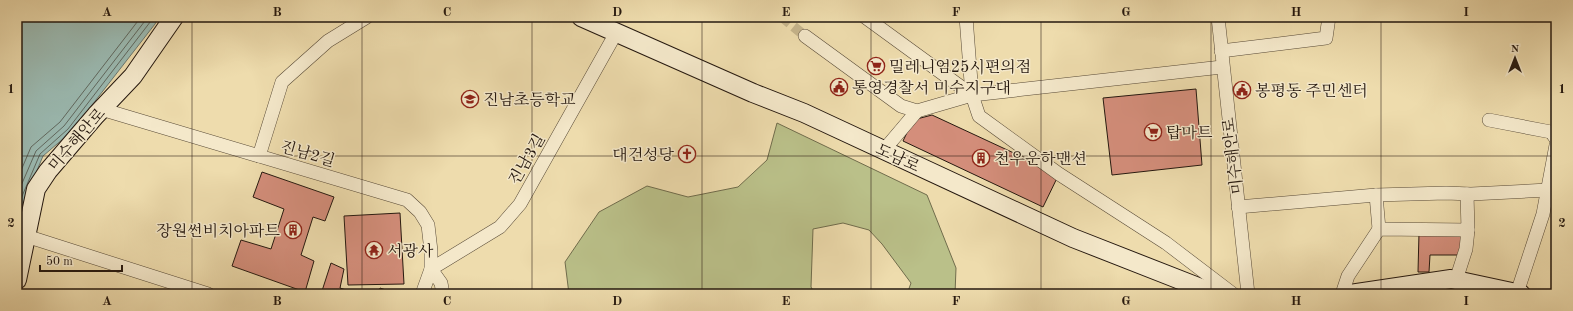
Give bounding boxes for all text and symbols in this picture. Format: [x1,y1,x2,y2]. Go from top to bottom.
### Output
text: A [102,6,112,19]
text: B [272,6,282,19]
text: C [443,6,451,19]
text: D [612,6,622,19]
text: E [782,6,791,19]
text: F [952,6,961,19]
text: G [1121,6,1131,19]
text: H [1291,6,1302,19]
text: I [1463,6,1469,19]
north arrow [1495,38,1535,78]
text: N [1511,44,1520,55]
supermarket icon: 밀레니엄25시편의점 [866,56,886,76]
place label: 밀레니엄25시편의점 [889,59,1031,76]
public building icon: 통영경찰서 미수지구대 [829,77,849,97]
place label: 통영경찰서 미수지구대 [852,79,1011,97]
public building icon: 봉평동 주민센터 [1232,80,1252,100]
place label: 봉평동 주민센터 [1255,82,1368,100]
text: 1 [7,83,15,96]
text: 1 [1558,83,1566,96]
school or university icon: 진남초등학교 [460,89,480,109]
place label: 진남초등학교 [483,91,576,109]
street label: 미수해안로 [45,104,109,175]
street label: 미수해안로 [1219,116,1247,195]
supermarket icon: 탑마트 [1143,122,1163,142]
place label: 탑마트 [1166,125,1213,142]
street label: 진남3길 [506,131,549,188]
street label: 진남2길 [278,139,337,170]
street label: 도남로 [873,141,922,176]
church icon: 대건성당 [677,144,697,164]
place label: 대건성당 [612,147,675,164]
building icon: 천우운하맨션 [971,148,991,168]
place label: 천우운하맨션 [994,151,1087,168]
text: 2 [7,217,15,230]
text: 2 [1558,217,1566,230]
building icon: 장원썬비치아파트 [283,220,303,240]
place label: 장원썬비치아파트 [156,222,281,240]
temple icon: 서광사 [364,240,384,260]
place label: 서광사 [387,243,434,260]
scale bar [40,247,122,273]
text: 50 m [46,255,73,268]
text: A [102,295,112,308]
text: B [272,295,282,308]
text: C [443,295,451,308]
text: D [612,295,622,308]
text: E [782,295,791,308]
text: F [952,295,961,308]
text: G [1121,295,1131,308]
text: H [1291,295,1302,308]
text: I [1463,295,1469,308]

